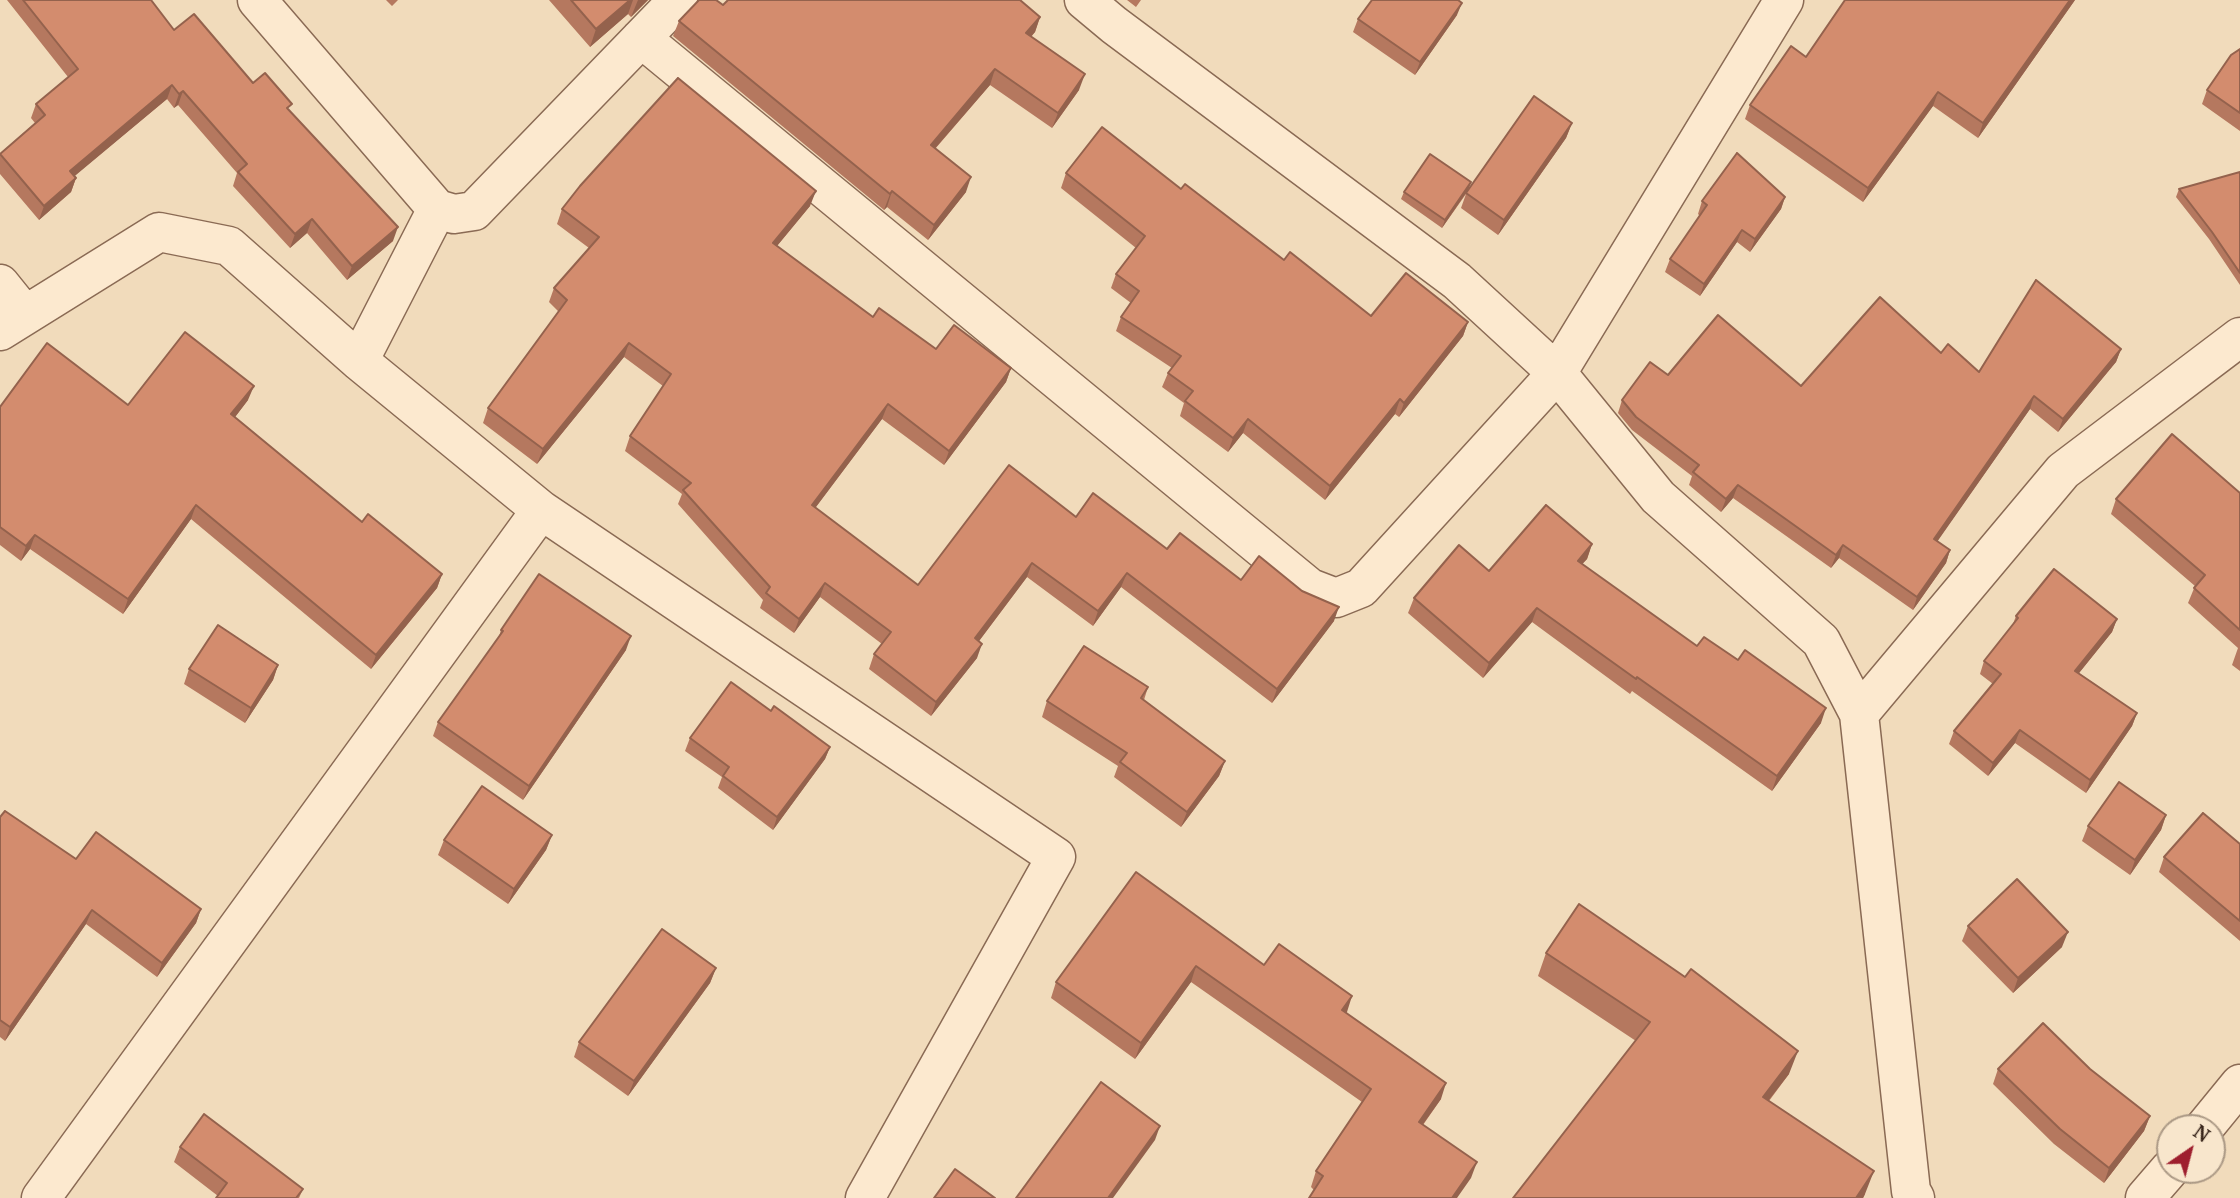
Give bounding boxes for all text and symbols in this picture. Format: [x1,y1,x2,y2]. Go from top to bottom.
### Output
north arrow [2156,1114,2226,1184]
text: N [2189,1119,2215,1147]

